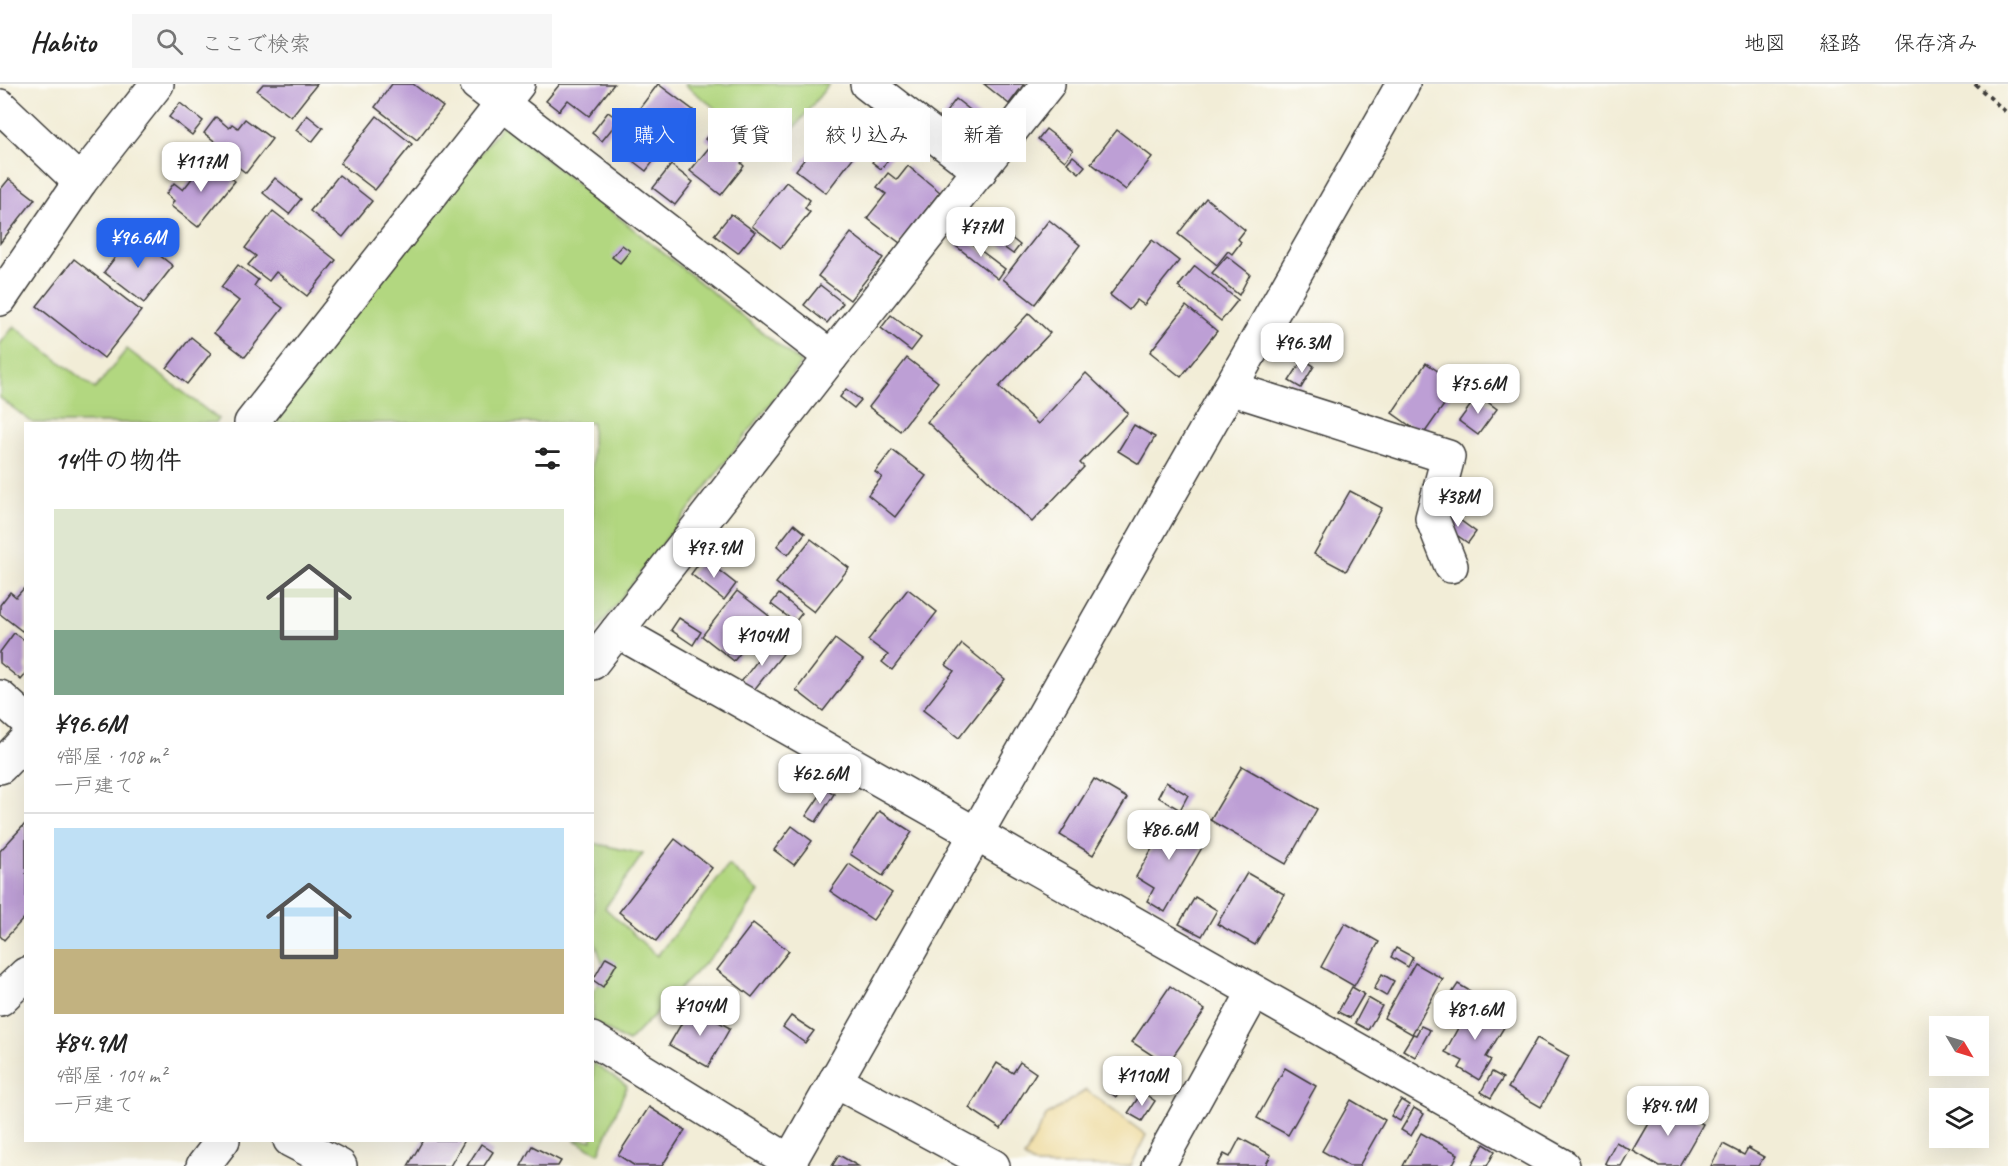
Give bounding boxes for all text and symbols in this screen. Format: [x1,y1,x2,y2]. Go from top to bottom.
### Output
search box [132,14,552,68]
text: Habito [30,24,96,59]
icon: search [153,25,186,58]
text: ここで検索 [201,30,311,58]
text: 地図 [1744,30,1786,56]
text: 経路 [1819,30,1861,56]
text: 保存済み [1894,30,1978,56]
chip: 購入 [612,108,696,162]
chip: 賃貸 [708,108,792,162]
chip: 絞り込み [804,108,930,162]
chip: 新着 [942,108,1026,162]
pin: ¥117M [159,142,243,193]
text: ¥117M [176,149,226,174]
pin: ¥77M [945,207,1017,258]
text: ¥77M [960,214,1002,239]
pin: ¥96.6M [89,218,187,269]
text: ¥96.6M [110,225,166,250]
pin: ¥96.3M [1253,323,1351,374]
text: ¥96.3M [1275,330,1329,355]
pin: ¥75.6M [1429,364,1527,415]
text: ¥75.6M [1451,371,1505,396]
icon: filters [531,442,564,475]
text: 14件の物件 [54,444,181,477]
pin: ¥38M [1422,477,1494,528]
text: ¥38M [1437,484,1479,509]
pin: ¥97.9M [665,528,763,579]
text: ¥97.9M [687,535,741,560]
icon: home [255,548,363,656]
pin: ¥104M [720,616,804,667]
text: ¥104M [737,623,787,648]
text: ¥96.6M [54,707,126,740]
text: 4部屋 · 108 m² [54,744,166,769]
pin: ¥62.6M [771,754,869,805]
text: ¥62.6M [792,761,848,786]
text: 一戸建て [54,773,134,798]
pin: ¥86.6M [1120,810,1218,861]
text: ¥86.6M [1141,817,1197,842]
icon: home [255,867,363,975]
pin: ¥104M [658,986,742,1037]
pin: ¥81.6M [1426,990,1524,1041]
text: ¥104M [675,993,725,1018]
text: ¥81.6M [1448,997,1502,1022]
north arrow [1929,1016,1989,1076]
map controls [1929,1016,1989,1148]
text: ¥84.9M [54,1026,125,1059]
pin: ¥110M [1100,1056,1184,1107]
text: 4部屋 · 104 m² [54,1063,166,1088]
text: ¥110M [1117,1063,1167,1088]
pin: ¥84.9M [1619,1086,1717,1137]
button: layers [1929,1088,1989,1148]
text: 一戸建て [54,1092,134,1117]
text: ¥84.9M [1641,1093,1695,1118]

